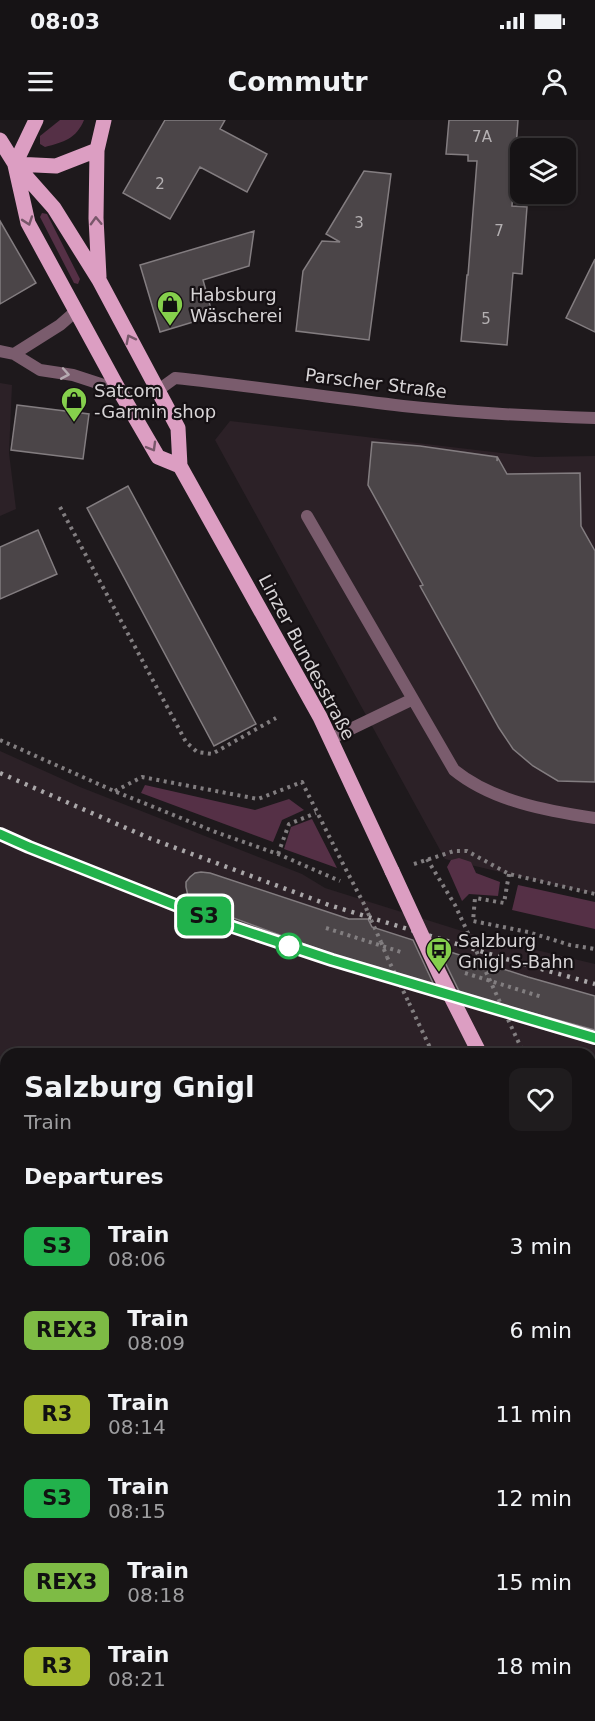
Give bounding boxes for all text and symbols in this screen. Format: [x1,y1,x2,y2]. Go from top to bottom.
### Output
text: 08:03 [30,9,100,34]
icon: menu [24,65,57,98]
icon: person [538,65,571,98]
text: Commutr [227,66,368,97]
house number: 7A [472,128,493,146]
map controls [510,138,576,204]
button: layers [510,138,576,204]
house number: 2 [155,175,165,193]
house number: 3 [354,214,364,232]
one-way arrow [21,215,34,226]
one-way arrow [90,217,103,226]
house number: 7 [494,222,504,240]
place label: Habsburg Wäscherei [190,284,283,326]
shop icon: Habsburg Wäscherei [155,289,185,327]
house number: 5 [481,310,491,328]
one-way arrow [126,335,137,346]
street label: Parscher Straße [304,364,448,402]
one-way arrow [60,367,70,380]
place label: Satcom -Garmin shop [94,380,216,422]
shop icon: Satcom -Garmin shop [59,385,89,423]
one-way arrow [145,441,157,451]
street label: Linzer Bundesstraße [254,571,360,743]
line badge: S3 [177,896,231,936]
text: S3 [189,904,219,928]
place label: Salzburg Gnigl S-Bahn [458,930,574,972]
unlabelled marker [276,933,302,959]
bus stop icon: Salzburg Gnigl S-Bahn [424,935,454,973]
button: heart [509,1068,572,1131]
text: Salzburg Gnigl [24,1071,255,1104]
text: Train [24,1110,72,1134]
text: Departures [24,1164,164,1189]
text: Train [108,1222,170,1247]
text: S3 [42,1234,72,1258]
text: 3 min [510,1234,572,1259]
text: 08:06 [108,1247,166,1271]
text: Train [127,1306,189,1331]
text: REX3 [36,1318,97,1342]
text: 6 min [510,1318,572,1343]
text: 08:09 [127,1331,185,1355]
text: Train [108,1390,170,1415]
text: R3 [42,1402,72,1426]
text: 11 min [496,1402,572,1427]
text: 08:14 [108,1415,166,1439]
text: Train [108,1474,170,1499]
text: S3 [42,1486,72,1510]
text: 12 min [496,1486,572,1511]
text: 08:15 [108,1499,166,1523]
text: Train [127,1558,189,1583]
text: REX3 [36,1570,97,1594]
text: 15 min [496,1570,572,1595]
text: 08:18 [127,1583,185,1607]
text: Train [108,1642,170,1667]
text: R3 [42,1654,72,1678]
text: 18 min [496,1654,572,1679]
text: 08:21 [108,1667,166,1691]

